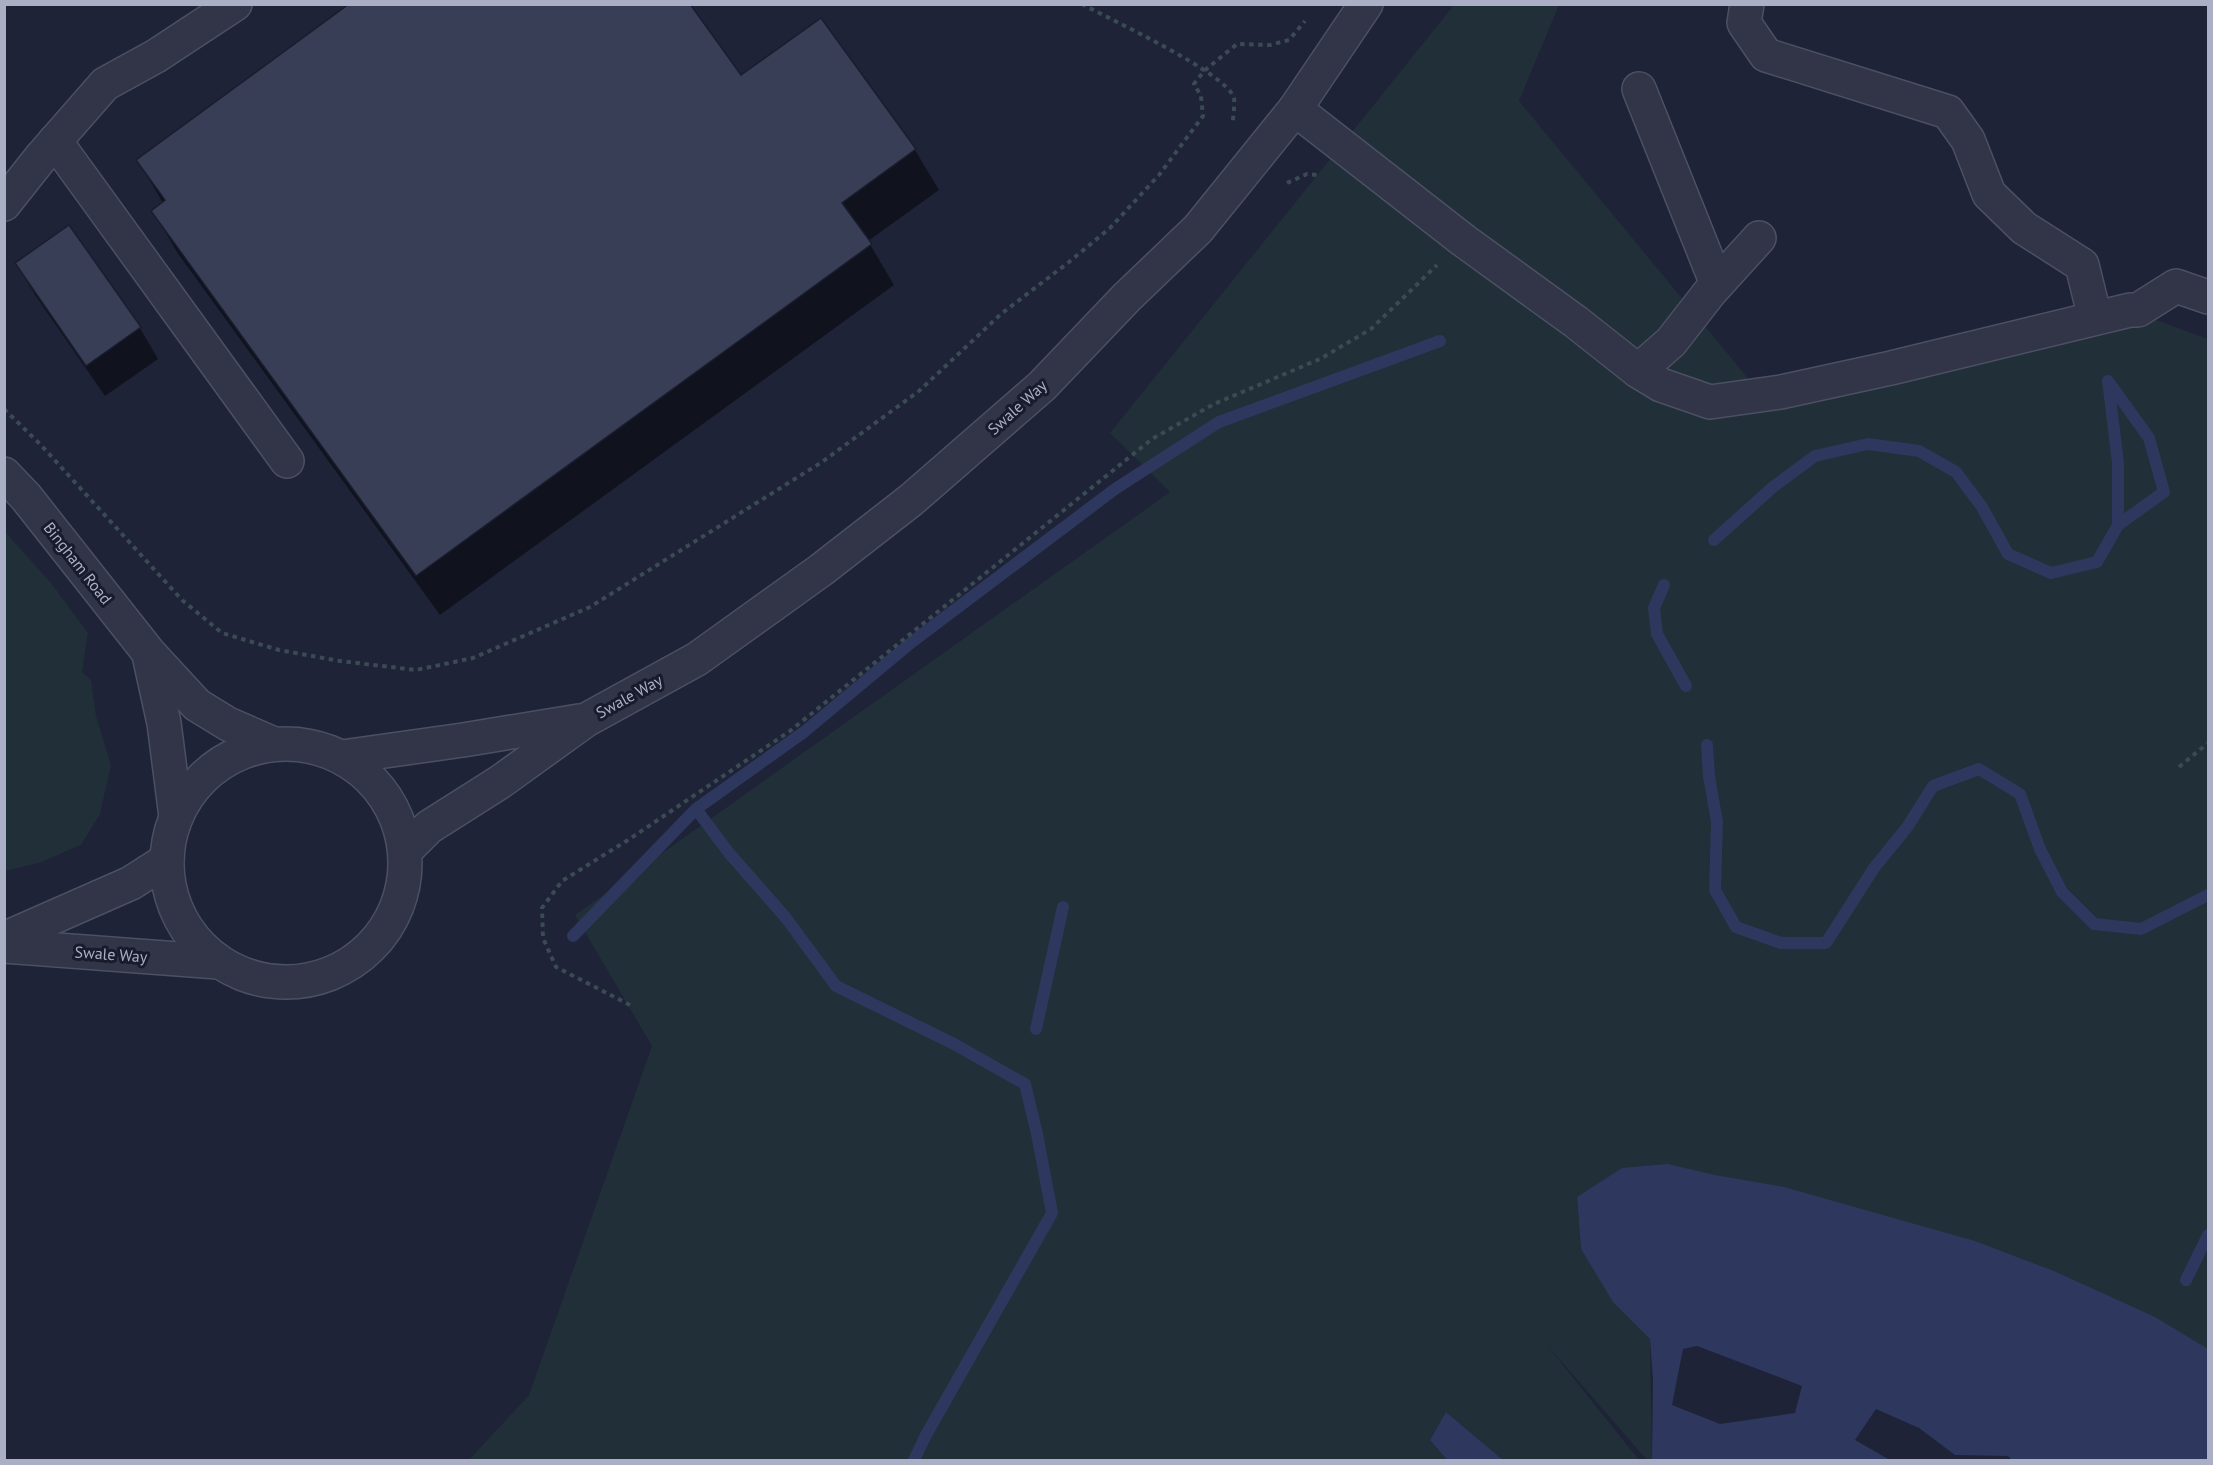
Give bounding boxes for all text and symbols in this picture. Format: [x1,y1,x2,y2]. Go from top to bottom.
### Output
street label: Swale Way [983,375,1051,439]
street label: Bingham Road [40,518,116,608]
street label: Swale Way [592,669,666,722]
street label: Swale Way [74,941,149,967]

